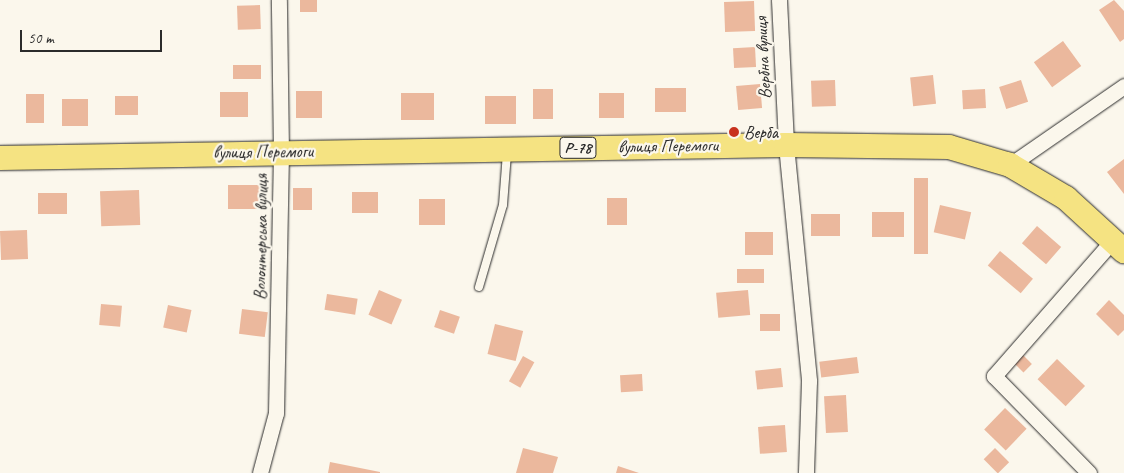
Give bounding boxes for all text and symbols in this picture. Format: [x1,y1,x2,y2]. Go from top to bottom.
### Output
street label: Вербна вулиця [750,16,776,100]
scale bar [22,20,165,52]
text: 50 m [28,29,54,48]
place label: Верба [744,121,778,143]
marker: Верба [728,126,740,138]
road number: Р-78 [559,134,597,162]
street label: вулиця Перемоги [618,134,718,158]
street label: вулиця Перемоги [213,140,313,164]
street label: Волонтерська вулиця [249,173,273,301]

